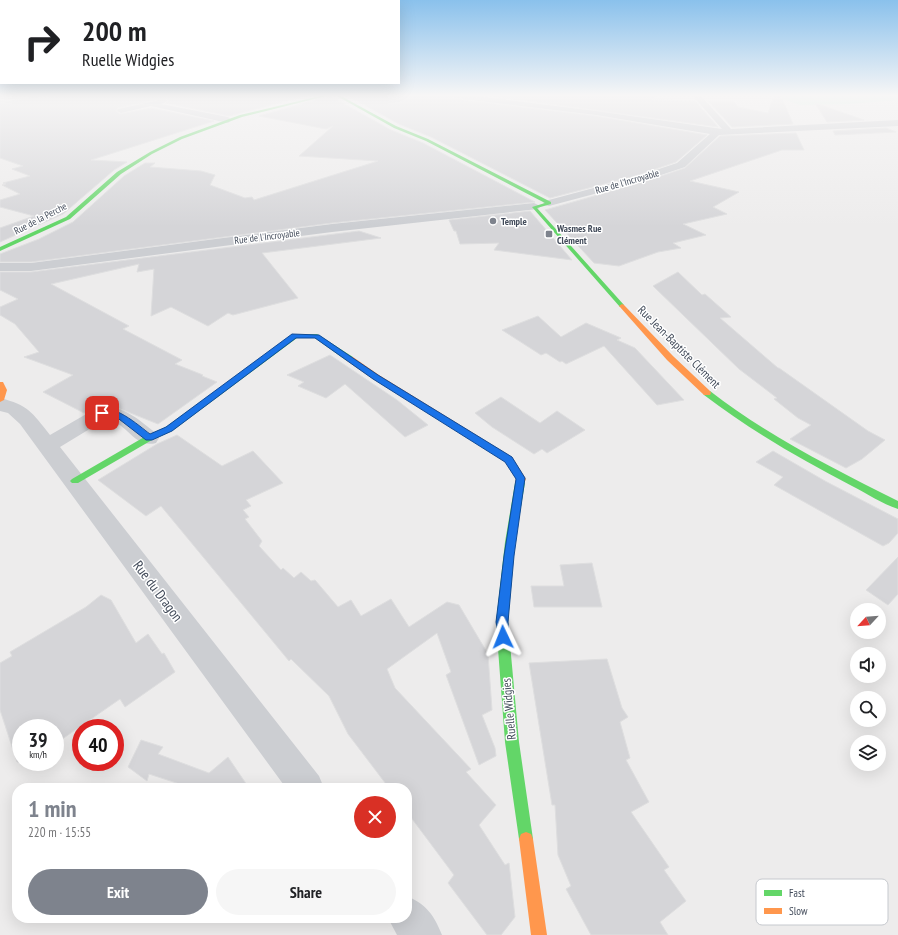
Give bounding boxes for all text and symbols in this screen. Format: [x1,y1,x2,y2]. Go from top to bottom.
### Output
text: 200 m [82,12,146,49]
icon: right [16,16,68,68]
text: Ruelle Widgies [82,48,174,71]
street label: Rue de l'Incroyable [594,166,661,197]
street label: Rue de la Perche [12,200,69,237]
place label: Temple [501,215,527,228]
marker: Temple [488,216,498,226]
place label: Wasmes Rue Clément [556,222,602,247]
street label: Rue de l'Incroyable [234,226,301,247]
marker: Wasmes Rue Clément [544,229,554,239]
street label: Rue Jean-Baptiste Clément [635,302,724,392]
pin [85,396,119,430]
icon: arrive [91,402,113,424]
street label: Rue du Dragon [129,557,187,625]
north arrow [850,603,886,639]
map controls [850,603,886,771]
position arrow [482,616,524,658]
button: sound [850,647,886,683]
street label: Ruelle Widgies [498,678,519,740]
button: search [850,691,886,727]
speed limit sign: 40 [72,719,124,771]
text: 39 [28,727,48,753]
button: layers [850,735,886,771]
text: km/h [29,748,47,761]
text: 1 min [28,793,76,824]
button: close [354,796,396,838]
text: 220 m · 15:55 [28,824,91,841]
button: Exit [28,869,208,915]
button: Share [216,869,396,915]
legend [756,879,888,925]
text: Fast [789,886,805,900]
text: Slow [789,904,808,918]

